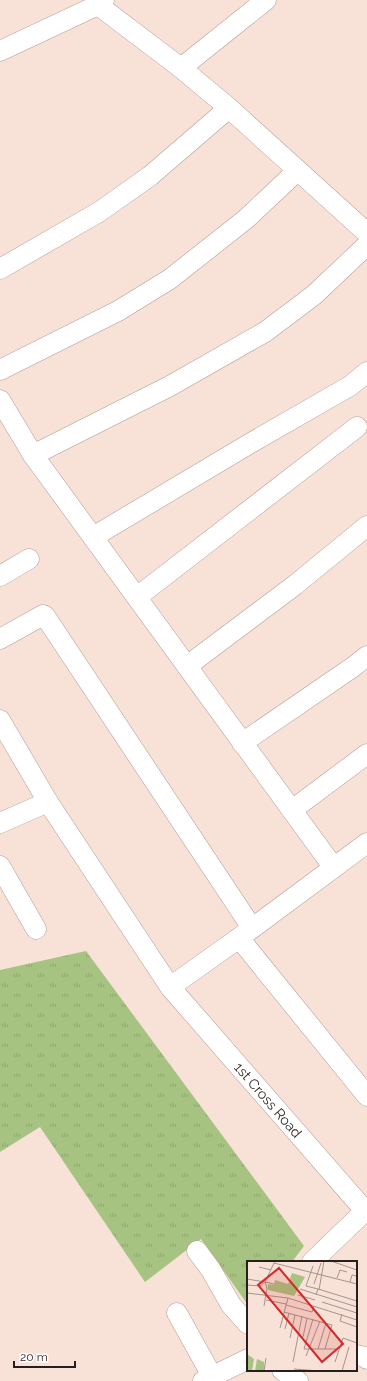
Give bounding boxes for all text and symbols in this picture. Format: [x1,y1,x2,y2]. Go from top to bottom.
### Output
street label: 1st Cross Road [231,1059,305,1141]
inset map [247,1261,357,1371]
scale bar [14,1343,75,1369]
text: 20 m [20,1350,48,1364]

